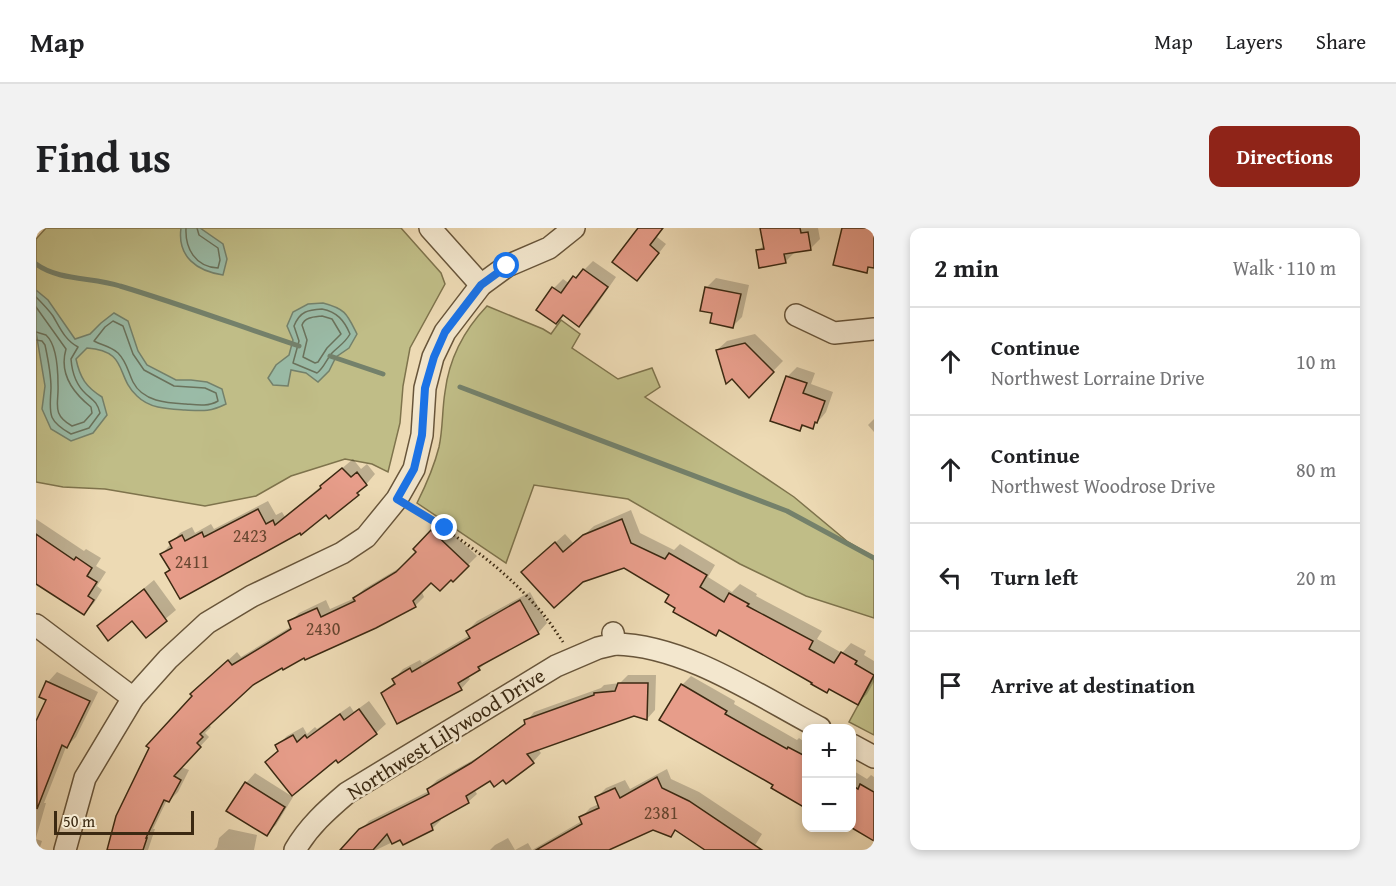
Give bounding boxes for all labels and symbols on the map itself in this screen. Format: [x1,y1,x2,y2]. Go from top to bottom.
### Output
route start [493,252,519,278]
route end [431,514,457,540]
house number: 2423 [233,522,267,549]
house number: 2411 [175,548,209,575]
house number: 2430 [306,615,341,642]
street label: Northwest Lilywood Drive [341,660,551,807]
house number: 2381 [644,799,678,826]
scale bar [54,808,194,836]

